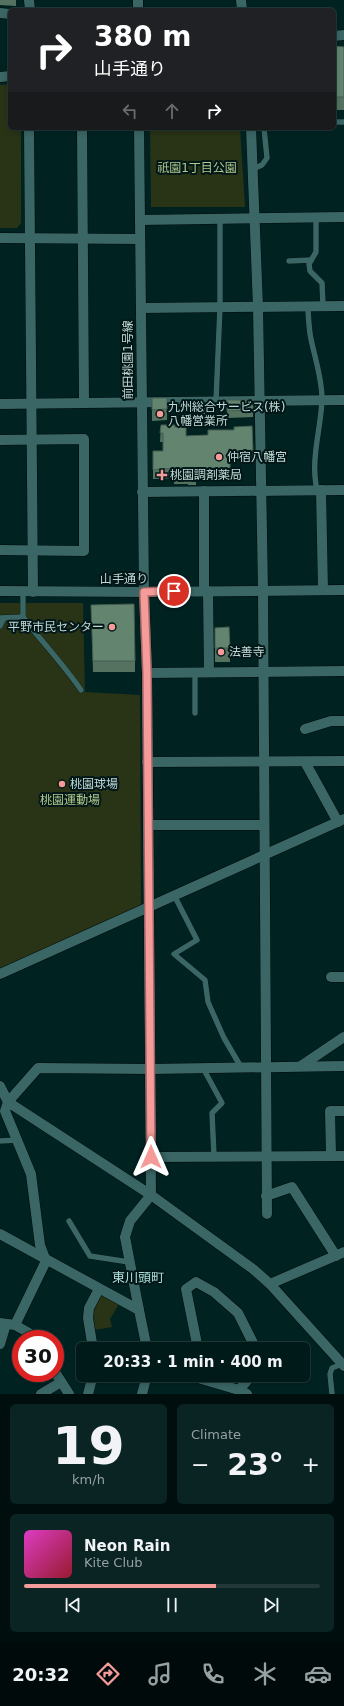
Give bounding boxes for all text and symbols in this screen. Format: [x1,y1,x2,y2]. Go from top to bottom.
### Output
text: 380 m [94,20,191,53]
icon: right [28,24,80,76]
text: 山手通り [94,58,166,79]
icon: left [119,100,141,122]
icon: ahead [161,100,183,122]
icon: right [203,100,225,122]
park label: 祇園1丁目公園 [157,161,237,175]
street label: 前田桃園1号線 [121,320,135,400]
place label: 九州総合サービス(株) 八幡営業所 [168,400,285,428]
marker: 九州総合サービス(株) 八幡営業所 [155,409,165,419]
place label: 仲宿八幡宮 [227,450,287,464]
marker: 仲宿八幡宮 [214,452,224,462]
place label: 桃園調剤薬局 [170,468,242,482]
marker: 桃園調剤薬局 [157,470,167,480]
street label: 山手通り [100,572,148,586]
pin [157,574,191,608]
icon: arrive [163,580,185,602]
place label: 平野市民センター [8,620,104,634]
marker: 平野市民センター [107,622,117,632]
place label: 法善寺 [229,645,265,659]
marker: 法善寺 [216,647,226,657]
place label: 桃園球場 [70,777,118,791]
marker: 桃園球場 [57,779,67,789]
park label: 桃園運動場 [40,793,100,807]
position arrow [130,1136,172,1178]
district label: 東川頭町 [112,1270,164,1285]
speed limit sign: 30 [12,1330,64,1382]
text: 20:33 · 1 min · 400 m [103,1353,283,1371]
text: 19 [52,1416,125,1476]
text: Climate [191,1427,241,1442]
text: 23° [227,1447,284,1482]
text: − [191,1452,209,1477]
text: + [302,1452,320,1477]
text: km/h [72,1472,105,1487]
text: Neon Rain [84,1537,170,1555]
text: Kite Club [84,1555,143,1570]
icon: previous [62,1594,84,1616]
icon: pause [161,1594,183,1616]
icon: next [260,1594,282,1616]
icon: directions [94,1660,122,1688]
icon: music [146,1660,174,1688]
icon: phone [199,1660,227,1688]
icon: climate [251,1660,279,1688]
icon: car [304,1660,332,1688]
text: 20:32 [12,1664,70,1685]

